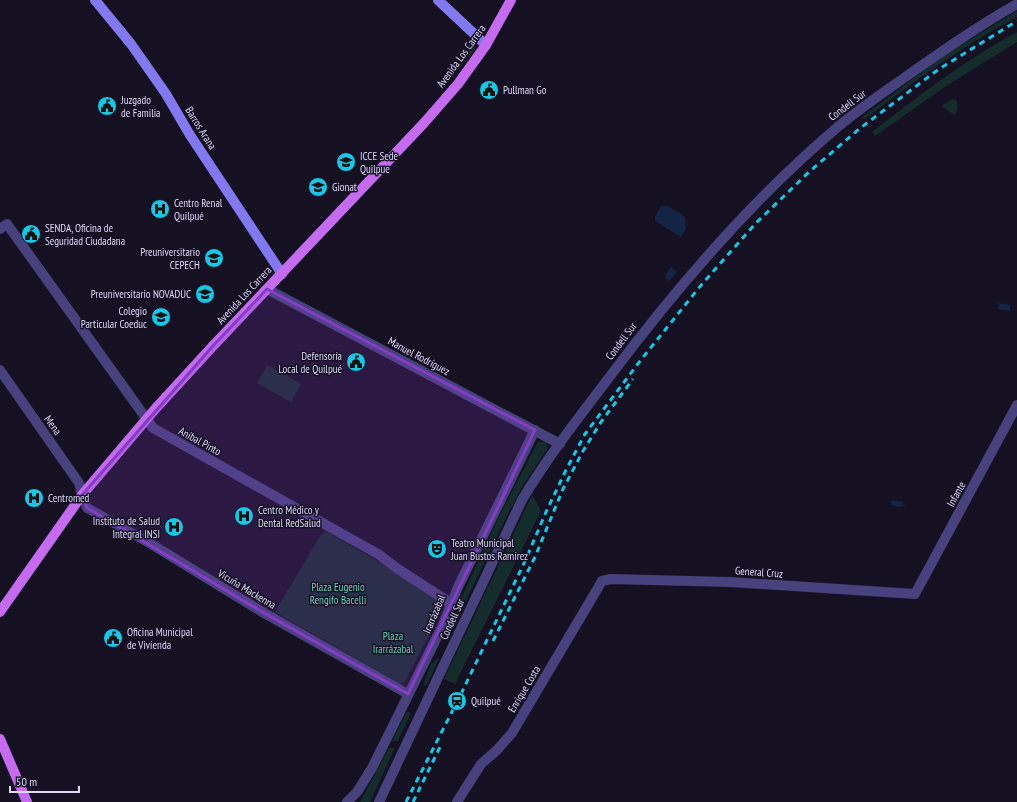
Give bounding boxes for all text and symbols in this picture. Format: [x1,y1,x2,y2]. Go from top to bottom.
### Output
street label: Avenida Los Carrera [433,22,489,90]
public building icon: Pullman Go [478,79,500,101]
place label: Pullman Go [503,83,547,97]
street label: Condell Sur [825,86,869,124]
place label: Juzgado de Familia [120,93,160,120]
public building icon: Juzgado de Familia [96,95,118,117]
street label: Barros Arana [182,104,220,152]
place label: ICCE Sede Quilpue [360,149,398,176]
school or university icon: ICCE Sede Quilpue [335,151,357,173]
school or university icon: Gionat [307,176,329,198]
place label: Gionat [332,180,357,194]
place label: Centro Renal Quilpué [174,196,223,223]
hospital icon: Centro Renal Quilpué [149,198,171,220]
place label: SENDA, Oficina de Seguridad Ciudadana [45,221,125,248]
public building icon: SENDA, Oficina de Seguridad Ciudadana [20,223,42,245]
place label: Preuniversitario CEPECH [140,245,200,272]
school or university icon: Preuniversitario CEPECH [203,247,225,269]
street label: Avenida Los Carrera [213,263,275,327]
school or university icon: Preuniversitario NOVADUC [194,283,216,305]
place label: Preuniversitario NOVADUC [91,287,191,301]
place label: Colegio Particular Coeduc [81,304,147,331]
school or university icon: Colegio Particular Coeduc [150,306,172,328]
street label: Condell Sur [602,319,640,363]
street label: Manuel Rodríguez [386,334,452,378]
place label: Defensoría Local de Quilpué [278,349,342,376]
public building icon: Defensoría Local de Quilpué [345,351,367,373]
street label: Mena [41,412,65,438]
street label: Aníbal Pinto [176,424,224,458]
street label: Infante [943,478,969,509]
hospital icon: Centromed [23,487,45,509]
place label: Centromed [48,491,90,505]
place label: Centro Médico y Dental RedSalud [258,503,321,530]
hospital icon: Centro Médico y Dental RedSalud [233,505,255,527]
place label: Instituto de Salud Integral INSI [93,514,160,541]
hospital icon: Instituto de Salud Integral INSI [163,516,185,538]
place label: Teatro Municipal Juan Bustos Ramírez [450,536,528,563]
theatre icon: Teatro Municipal Juan Bustos Ramírez [426,538,448,560]
street label: General Cruz [734,563,784,581]
street label: Vicuña Mackenna [214,566,279,612]
park label: Plaza Eugenio Rengifo Bacelli [310,580,366,607]
street label: Irarrázabal [420,592,449,635]
street label: Condell Sur [436,596,468,642]
place label: Oficina Municipal de Vivienda [127,625,193,652]
public building icon: Oficina Municipal de Vivienda [102,627,124,649]
park label: Plaza Irarrázabal [373,629,414,656]
street label: Enrique Costa [505,663,543,715]
station icon: Quilpué [446,690,468,712]
place label: Quilpué [471,694,501,708]
scale bar [10,768,79,794]
text: 50 m [16,774,37,789]

